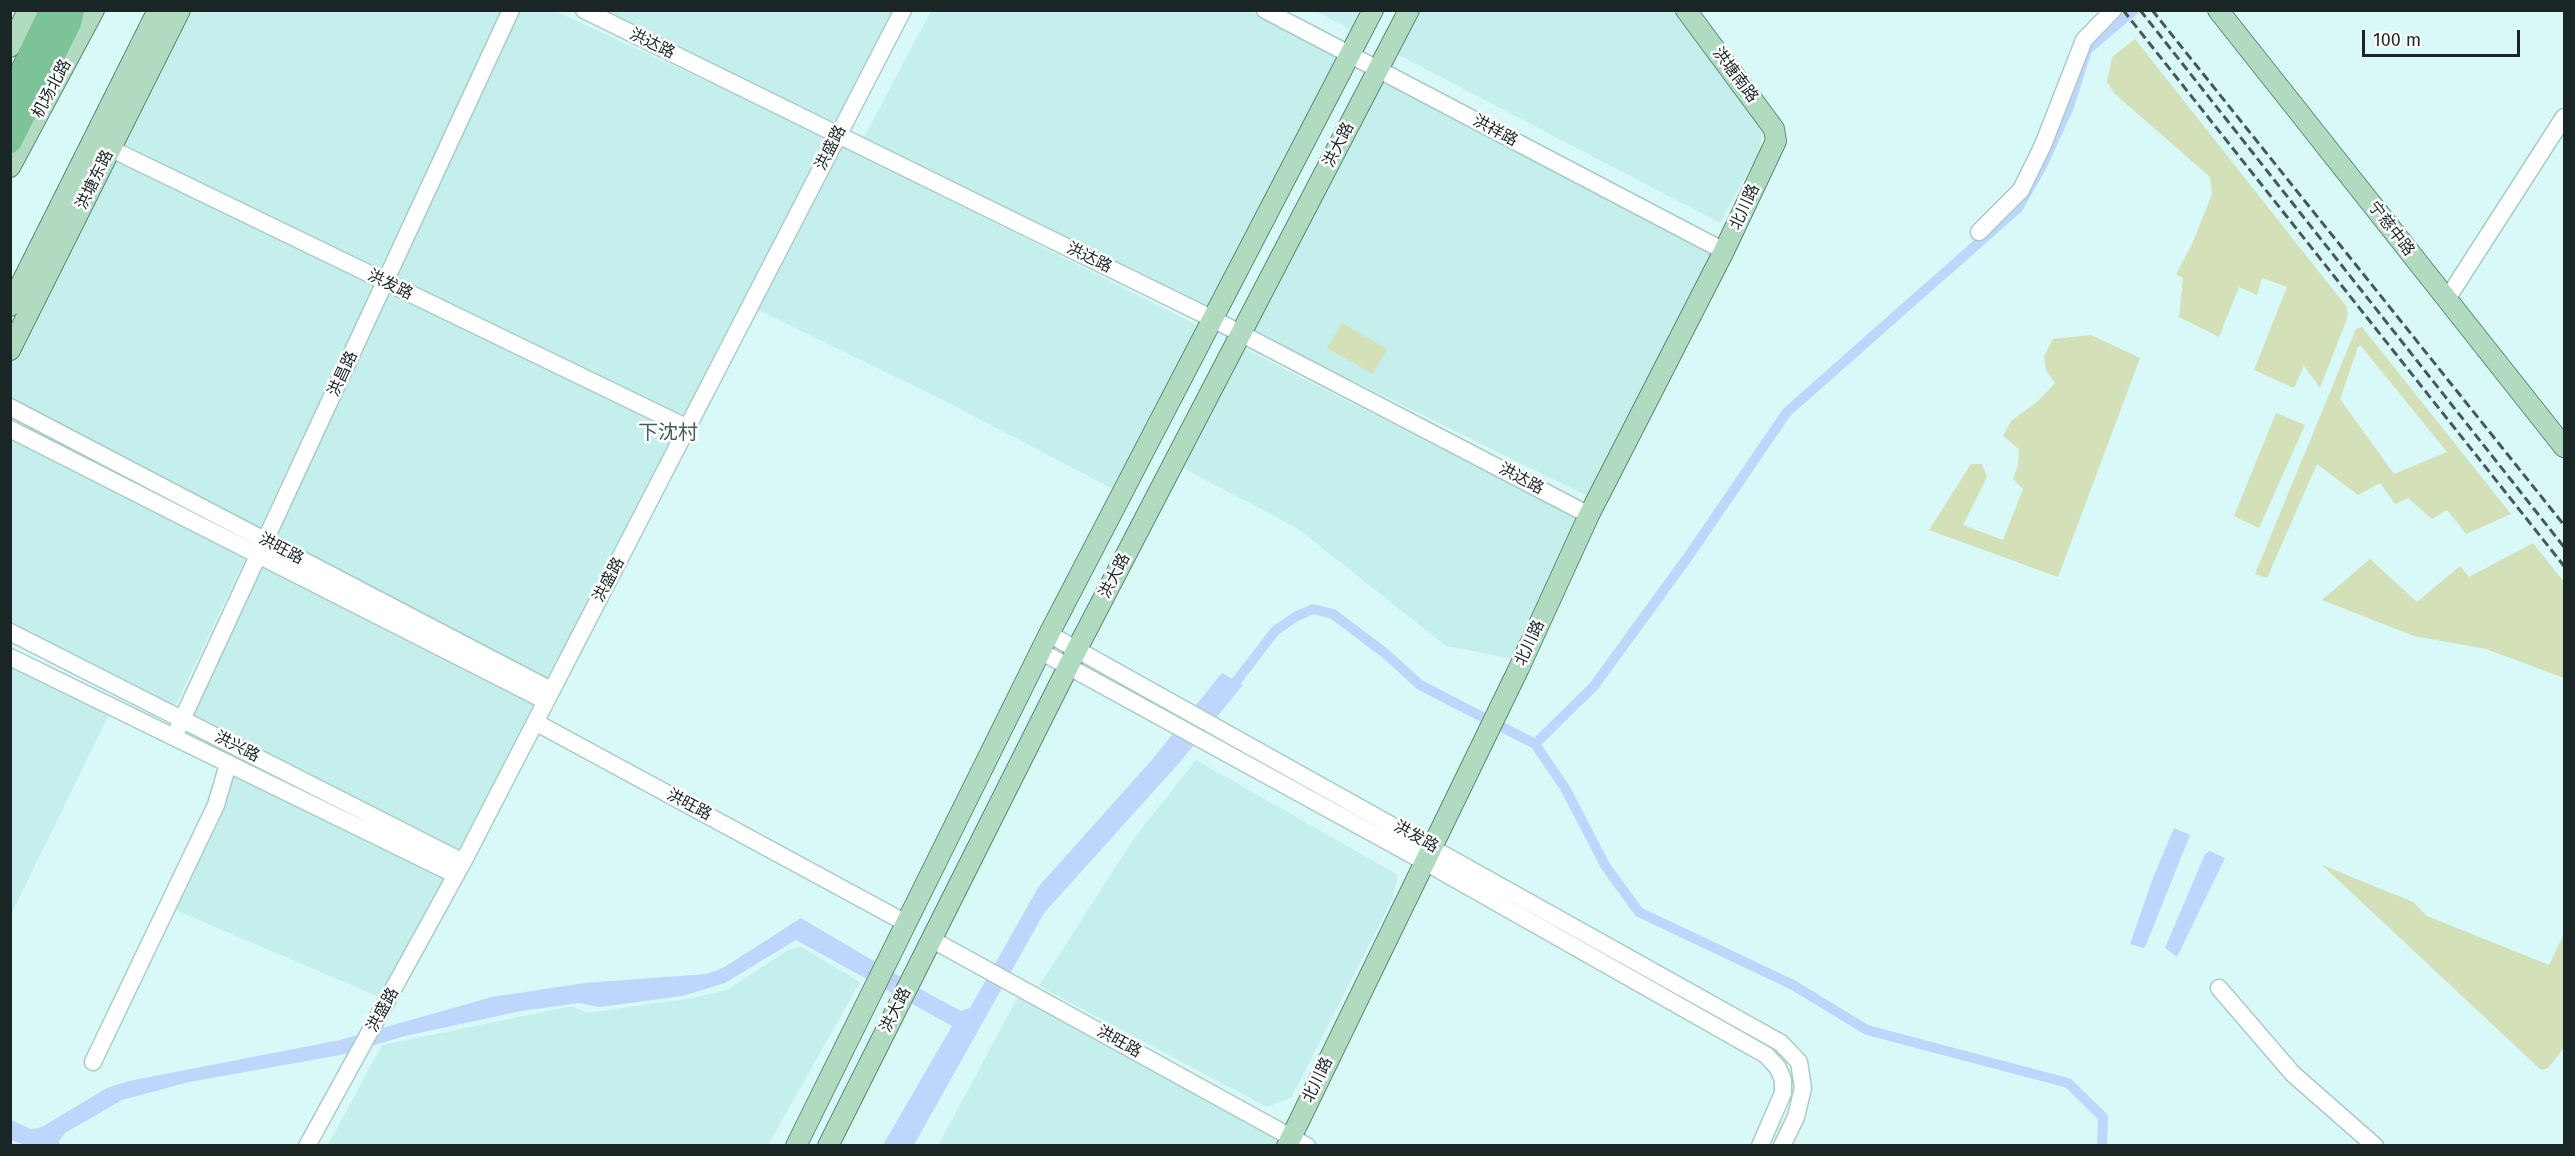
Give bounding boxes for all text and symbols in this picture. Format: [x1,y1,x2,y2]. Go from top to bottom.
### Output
scale bar [2365,18,2522,56]
street label: 洪达路 [626,25,678,63]
text: 100 m [2373,29,2421,51]
street label: 洪塘南路 [1708,44,1762,106]
street label: 机场北路 [29,56,75,122]
street label: 洪祥路 [1469,111,1521,151]
street label: 洪大路 [1320,119,1358,171]
street label: 洪盛路 [812,122,850,174]
street label: 洪塘东路 [72,147,118,213]
street label: 北川路 [1726,181,1764,233]
street label: 宁慈中路 [2364,198,2418,260]
street label: 洪达路 [1063,239,1115,277]
street label: 洪发路 [364,266,416,304]
street label: 洪昌路 [324,348,362,400]
district label: 下沈村 [638,421,698,445]
street label: 洪达路 [1495,459,1547,499]
street label: 洪旺路 [255,529,307,569]
street label: 洪大路 [1096,550,1134,602]
street label: 洪盛路 [589,554,629,606]
street label: 北川路 [1511,617,1549,669]
street label: 洪兴路 [211,728,263,766]
street label: 洪旺路 [663,785,715,825]
street label: 洪发路 [1390,817,1442,857]
street label: 洪盛路 [363,984,403,1036]
street label: 洪大路 [877,984,915,1036]
street label: 洪旺路 [1093,1022,1145,1062]
street label: 北川路 [1299,1054,1337,1106]

